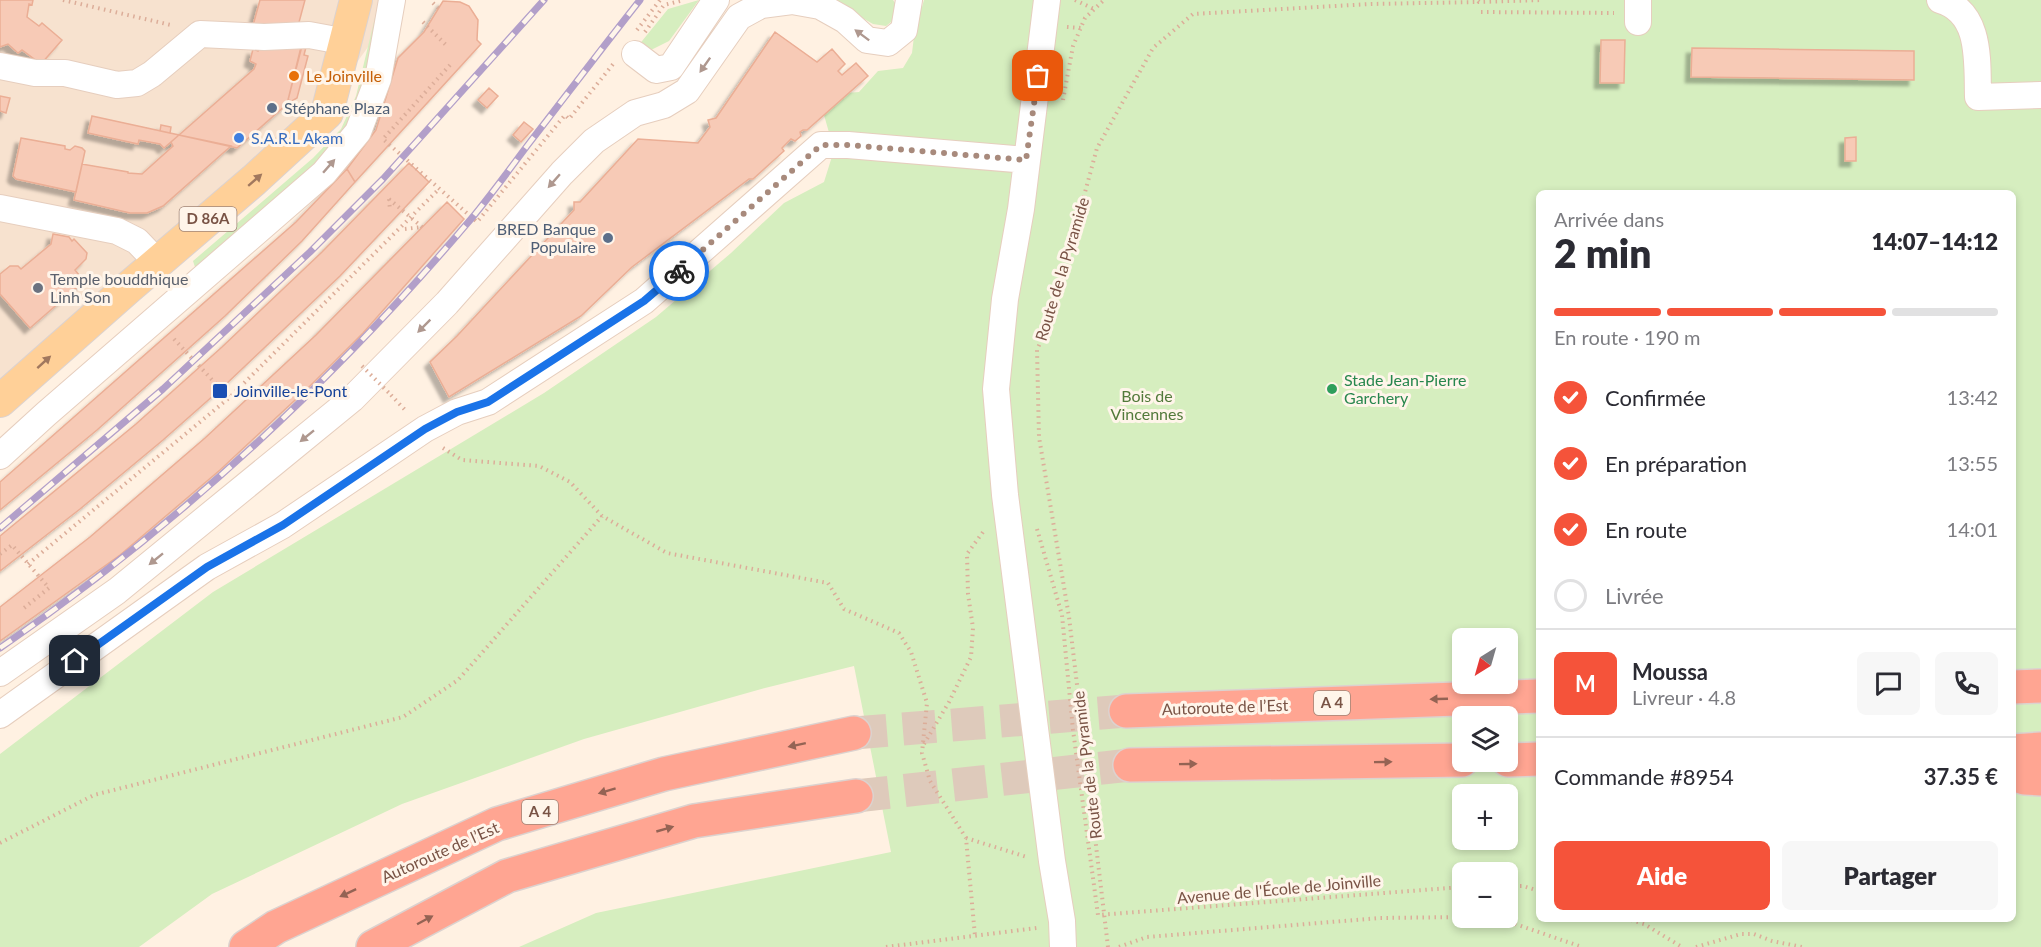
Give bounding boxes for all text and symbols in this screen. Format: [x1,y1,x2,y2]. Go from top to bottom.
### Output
one-way arrow [854,29,870,41]
pin [1012,50,1063,101]
one-way arrow [699,57,711,73]
icon: bag [1021,59,1054,92]
place label: Le Joinville [306,66,382,85]
marker: Le Joinville [287,69,301,83]
place label: Stéphane Plaza [284,98,390,117]
marker: Stéphane Plaza [265,101,279,115]
place label: S.A.R.L Akam [251,128,343,147]
marker: S.A.R.L Akam [232,131,246,145]
one-way arrow [323,158,336,174]
one-way arrow [247,174,262,187]
one-way arrow [547,174,561,189]
street label: Route de la Pyramide [1031,195,1092,343]
road number: D 86A [180,207,236,231]
text: Arrivée dans [1554,207,1664,231]
place label: BRED Banque Populaire [497,219,596,256]
text: 14:07–14:12 [1872,228,1998,255]
text: 2 min [1554,230,1651,276]
marker: BRED Banque Populaire [601,231,615,245]
courier [649,241,709,301]
icon: bike [663,255,696,288]
place label: Temple bouddhique Linh Son [50,269,188,306]
marker: Temple bouddhique Linh Son [31,281,45,295]
one-way arrow [417,319,431,334]
text: En route · 190 m [1554,325,1700,349]
one-way arrow [36,356,51,369]
place label: Stade Jean-Pierre Garchery [1344,370,1466,407]
place label: Joinville-le-Pont [234,381,347,400]
icon: check [1554,381,1587,414]
marker: Joinville-le-Pont [211,382,229,400]
marker: Stade Jean-Pierre Garchery [1325,382,1339,396]
text: Confirmée [1605,384,1706,411]
text: 13:42 [1947,385,1998,409]
park label: Bois de Vincennes [1111,386,1183,423]
one-way arrow [299,429,315,442]
icon: check [1554,447,1587,480]
text: En préparation [1605,450,1747,477]
text: 13:55 [1947,451,1998,475]
icon: check [1554,513,1587,546]
text: En route [1605,516,1687,543]
text: 14:01 [1947,517,1998,541]
one-way arrow [149,552,164,565]
text: Livrée [1605,582,1664,609]
north arrow [1452,628,1518,694]
map controls [1452,628,1518,928]
pin [49,635,100,686]
icon: home [58,644,91,677]
button: chat [1857,652,1920,715]
button: phone [1935,652,1998,715]
text: Moussa [1632,658,1708,685]
text: M [1575,670,1596,697]
text: Livreur · 4.8 [1632,685,1736,709]
street label: Route de la Pyramide [1068,690,1105,840]
road number: A 4 [1314,691,1350,715]
street label: Autoroute de l’Est [1161,695,1289,718]
one-way arrow [1429,695,1448,704]
button: layers [1452,706,1518,772]
one-way arrow [787,741,806,751]
one-way arrow [1374,757,1393,766]
one-way arrow [1179,760,1198,769]
text: Commande #8954 [1554,763,1734,790]
text: 37.35 € [1924,763,1998,790]
button: + [1452,784,1518,850]
one-way arrow [598,787,616,796]
road number: A 4 [522,800,558,824]
street label: Autoroute de l’Est [378,817,502,886]
one-way arrow [656,824,674,834]
button: Aide [1554,841,1770,910]
button: Partager [1782,841,1998,910]
button: − [1452,862,1518,928]
street label: Avenue de l'École de Joinville [1176,870,1382,907]
one-way arrow [340,889,357,898]
one-way arrow [416,915,433,925]

